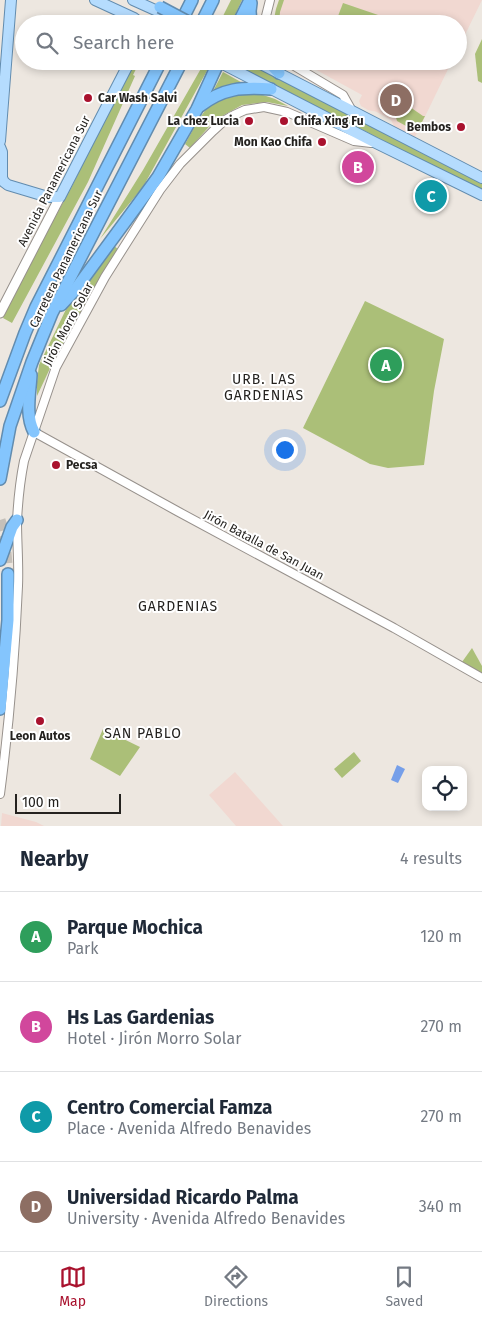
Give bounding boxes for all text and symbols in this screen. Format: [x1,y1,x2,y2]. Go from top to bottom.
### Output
search box [15,15,467,70]
icon: search [33,29,61,57]
text: Search here [73,31,174,54]
pin: D [380,81,412,119]
place label: Car Wash Salvi [98,91,177,105]
marker: Car Wash Salvi [82,92,94,104]
street label: Avenida Panamericana Sur [15,113,93,249]
place label: La chez Lucia [167,114,239,128]
place label: Chifa Xing Fu [294,114,364,128]
marker: La chez Lucia [243,115,255,127]
marker: Chifa Xing Fu [278,115,290,127]
place label: Bembos [407,120,451,134]
marker: Bembos [455,121,467,133]
place label: Mon Kao Chifa [234,135,312,149]
marker: Mon Kao Chifa [316,136,328,148]
pin: B [342,148,374,186]
pin: C [415,177,447,215]
street label: Carretera Panamericana Sur [27,188,106,330]
street label: Jirón Morro Solar [40,280,96,368]
pin: A [370,346,402,384]
district label: URB. LAS GARDENIAS [224,371,304,404]
your location [272,437,298,463]
place label: Pecsa [66,458,98,472]
marker: Pecsa [50,459,62,471]
street label: Jirón Batalla de San Juan [202,507,326,583]
district label: GARDENIAS [138,598,218,615]
marker: Leon Autos [34,715,46,727]
district label: SAN PABLO [104,725,182,742]
place label: Leon Autos [10,729,70,743]
map controls [422,766,467,811]
button: locate [422,766,467,811]
scale bar [15,791,121,814]
text: 100 m [22,794,59,811]
text: Nearby [20,846,88,872]
text: 4 results [400,849,462,868]
text: Parque Mochica [67,916,203,939]
text: A [31,927,41,946]
text: 120 m [420,927,462,946]
text: Park [67,939,99,958]
text: Hs Las Gardenias [67,1006,214,1029]
text: B [31,1017,41,1036]
text: 270 m [420,1017,462,1036]
text: Hotel · Jirón Morro Solar [67,1029,241,1048]
text: Centro Comercial Famza [67,1096,272,1119]
text: C [31,1107,41,1126]
text: 270 m [420,1107,462,1126]
text: Place · Avenida Alfredo Benavides [67,1119,311,1138]
text: Universidad Ricardo Palma [67,1186,299,1209]
text: D [31,1197,41,1216]
text: 340 m [419,1197,462,1216]
text: University · Avenida Alfredo Benavides [67,1209,345,1228]
tab: Map [59,1263,87,1310]
tab: Directions [204,1263,268,1310]
tab: Saved [385,1263,423,1310]

